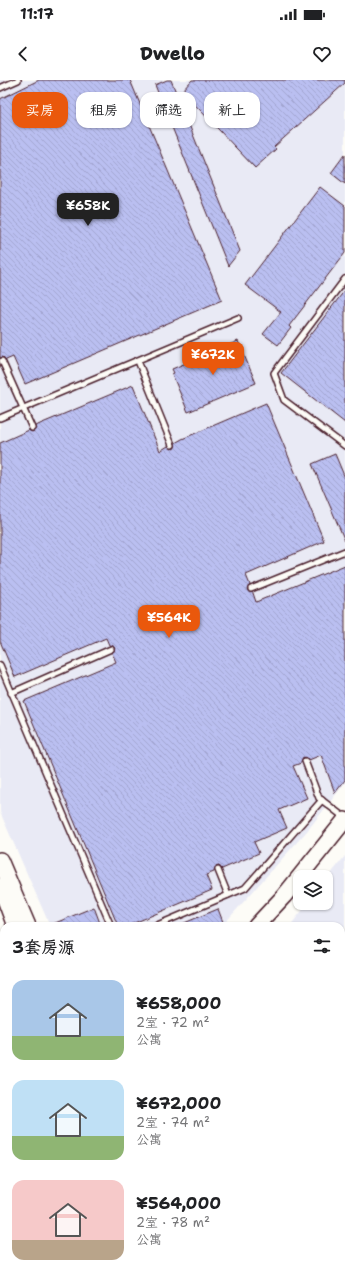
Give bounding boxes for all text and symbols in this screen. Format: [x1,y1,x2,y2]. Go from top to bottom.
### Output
text: 11:17 [20,4,54,24]
text: Dwello [140,42,205,66]
icon: back [12,43,34,65]
icon: heart [311,43,333,65]
chip: 买房 [12,92,68,128]
chip: 租房 [76,92,132,128]
chip: 筛选 [140,92,196,128]
chip: 新上 [204,92,260,128]
pin: ¥658K [60,193,116,227]
text: ¥658K [66,197,110,214]
pin: ¥672K [185,342,241,376]
text: ¥672K [191,346,235,363]
pin: ¥564K [141,605,197,639]
text: ¥564K [147,609,191,626]
map controls [293,870,333,910]
button: layers [293,870,333,910]
icon: filters [311,935,333,957]
text: 3套房源 [12,936,75,958]
text: ¥658,000 [136,992,221,1014]
icon: home [44,996,92,1044]
text: 2室 · 72 m² [136,1014,209,1031]
text: 公寓 [136,1031,162,1048]
text: ¥672,000 [136,1092,221,1114]
icon: home [44,1096,92,1144]
text: 2室 · 74 m² [136,1114,210,1131]
text: 公寓 [136,1131,162,1148]
text: ¥564,000 [136,1192,221,1214]
icon: home [44,1196,92,1244]
text: 2室 · 78 m² [136,1214,210,1231]
text: 公寓 [136,1231,162,1248]

